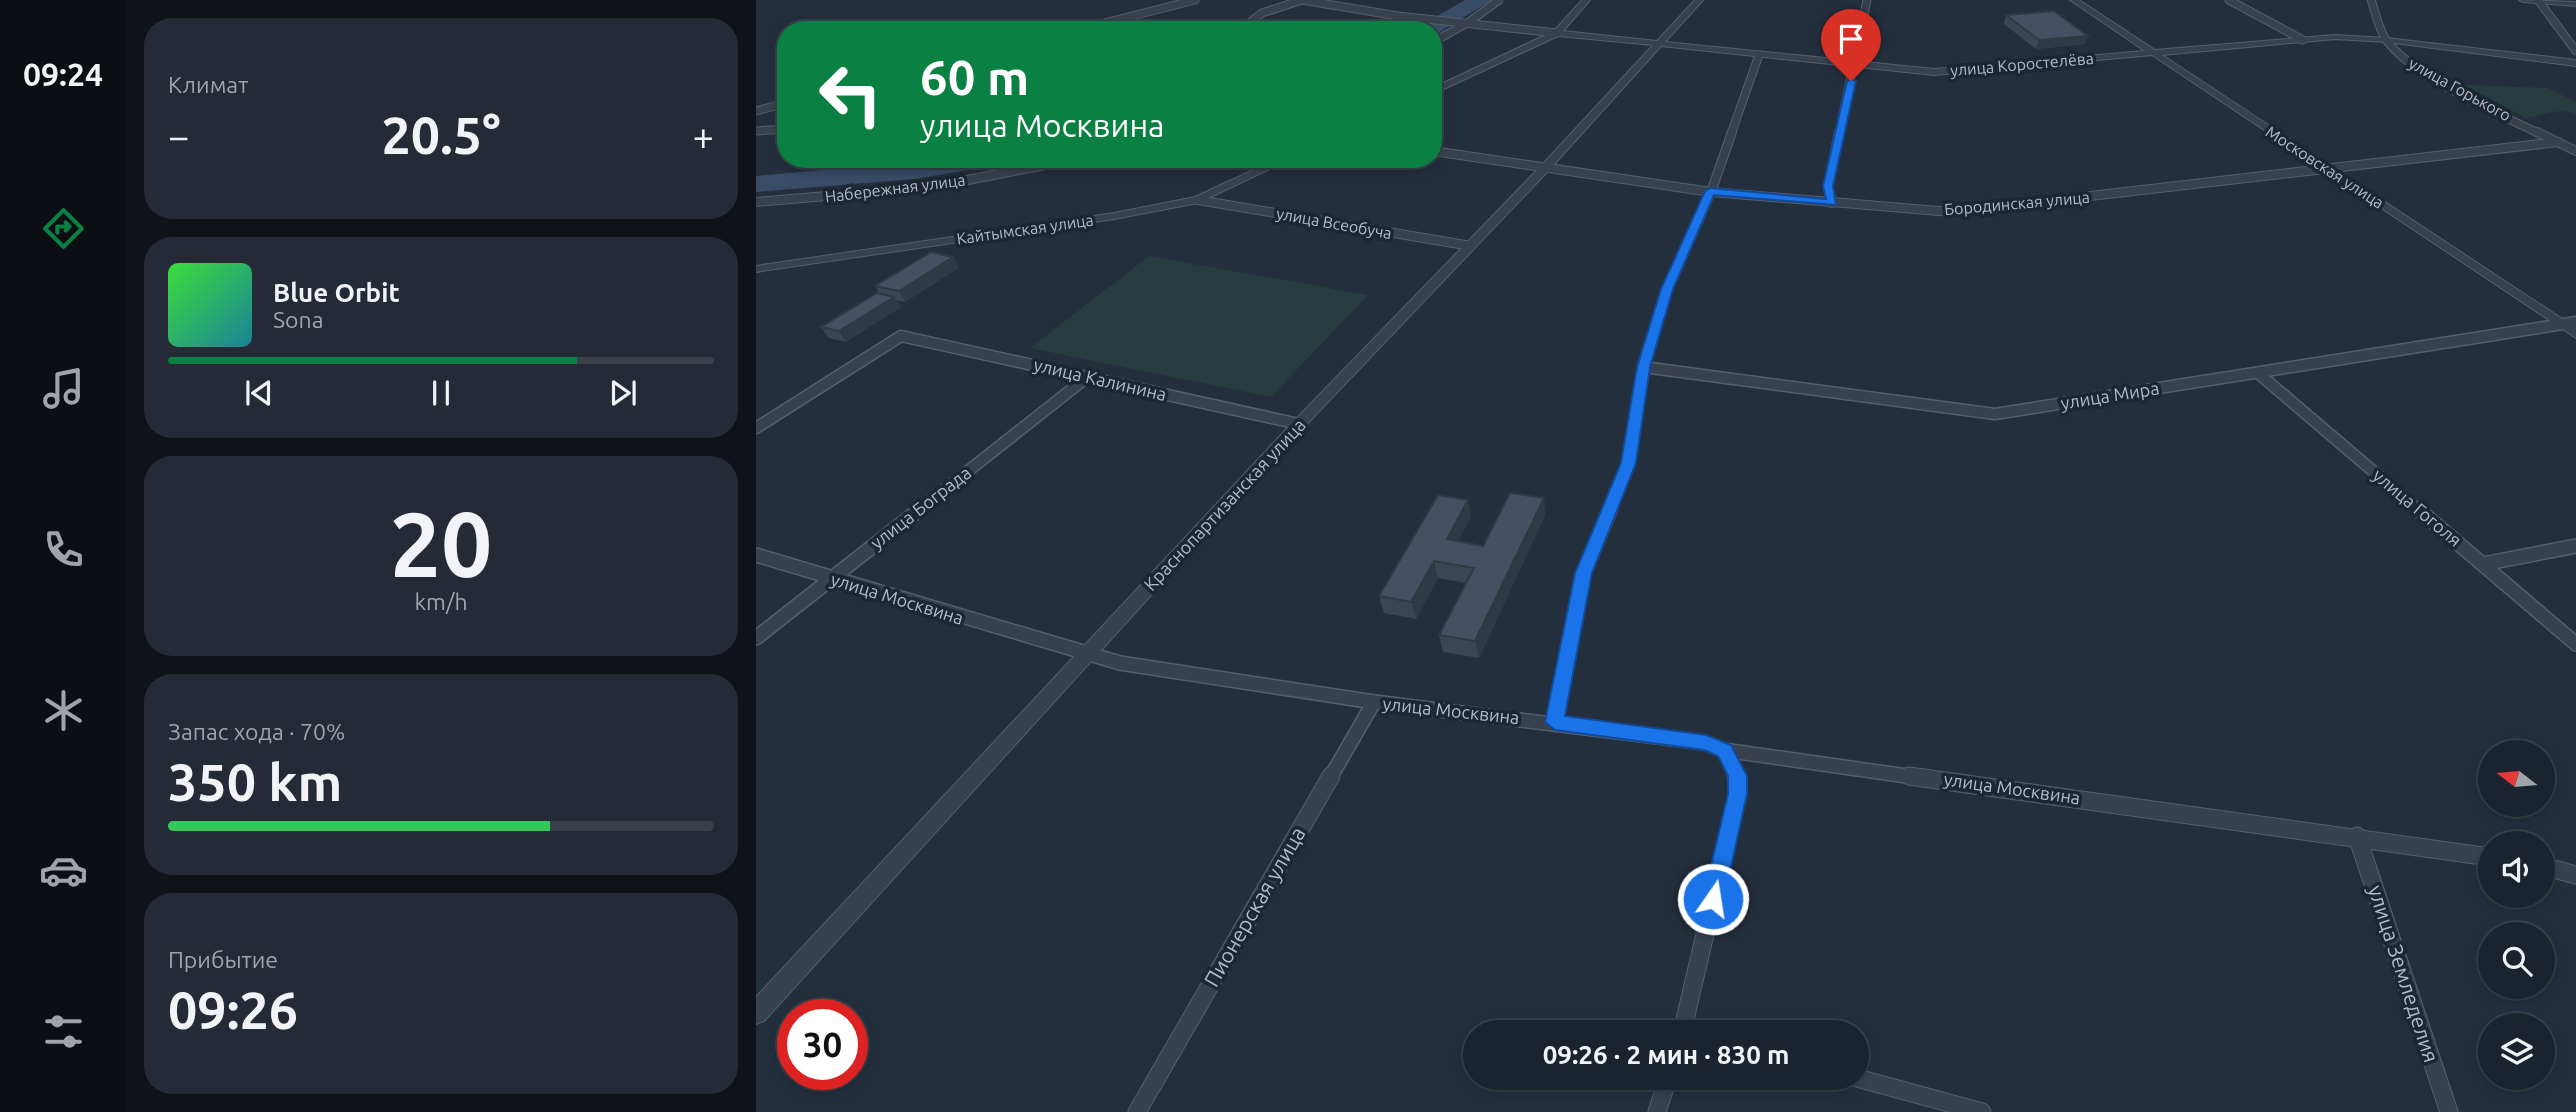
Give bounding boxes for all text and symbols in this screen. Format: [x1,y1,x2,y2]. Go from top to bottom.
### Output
pin [1821,9,1881,81]
icon: arrive [1832,20,1870,58]
icon: left [805,49,896,140]
text: 60 m [920,49,1029,104]
street label: улица Коростелёва [1950,49,2094,79]
street label: улица Горького [2406,54,2514,124]
text: 09:24 [23,56,103,92]
text: Климат [168,72,248,97]
text: 20.5° [381,106,501,164]
text: улица Москвина [920,107,1165,143]
text: − [168,115,189,157]
text: + [693,115,714,157]
street label: Московская улица [2263,122,2387,212]
street label: Набережная улица [824,170,966,206]
street label: Бородинская улица [1943,188,2091,218]
icon: directions [39,204,88,253]
street label: улица Всеобуча [1275,204,1393,242]
street label: Кайтымская улица [955,210,1095,248]
text: Blue Orbit [273,278,400,307]
text: Sona [273,307,323,332]
street label: улица Калинина [1032,354,1169,404]
icon: music [39,364,88,413]
icon: previous [240,374,278,412]
icon: pause [422,374,460,412]
icon: next [604,374,642,412]
street label: улица Мира [2059,377,2161,413]
street label: Краснопартизанская улица [1139,414,1309,594]
street label: улица Бограда [866,462,975,553]
street label: улица Гоголя [2369,465,2466,550]
text: 20 [390,492,492,594]
icon: phone [39,525,88,574]
street label: улица Москвина [829,568,966,628]
text: km/h [414,589,468,614]
icon: climate [39,686,88,735]
street label: улица Москвина [1382,693,1521,727]
text: Запас хода · 70% [168,719,345,744]
north arrow [2478,740,2555,817]
map controls [2478,740,2555,1090]
text: 350 km [168,753,342,811]
street label: улица Москвина [1943,769,2082,807]
street label: Пионерская улица [1199,822,1310,991]
button: sound [2478,831,2555,908]
icon: car [39,846,88,895]
position arrow [1676,862,1750,936]
street label: улица Земледелия [2364,882,2444,1065]
button: search [2478,922,2555,999]
text: Прибытие [168,947,278,972]
text: 09:26 [168,981,298,1039]
speed limit sign: 30 [777,999,868,1090]
icon: filters [39,1007,88,1056]
button: layers [2478,1013,2555,1090]
text: 09:26 · 2 мин · 830 m [1543,1040,1789,1069]

